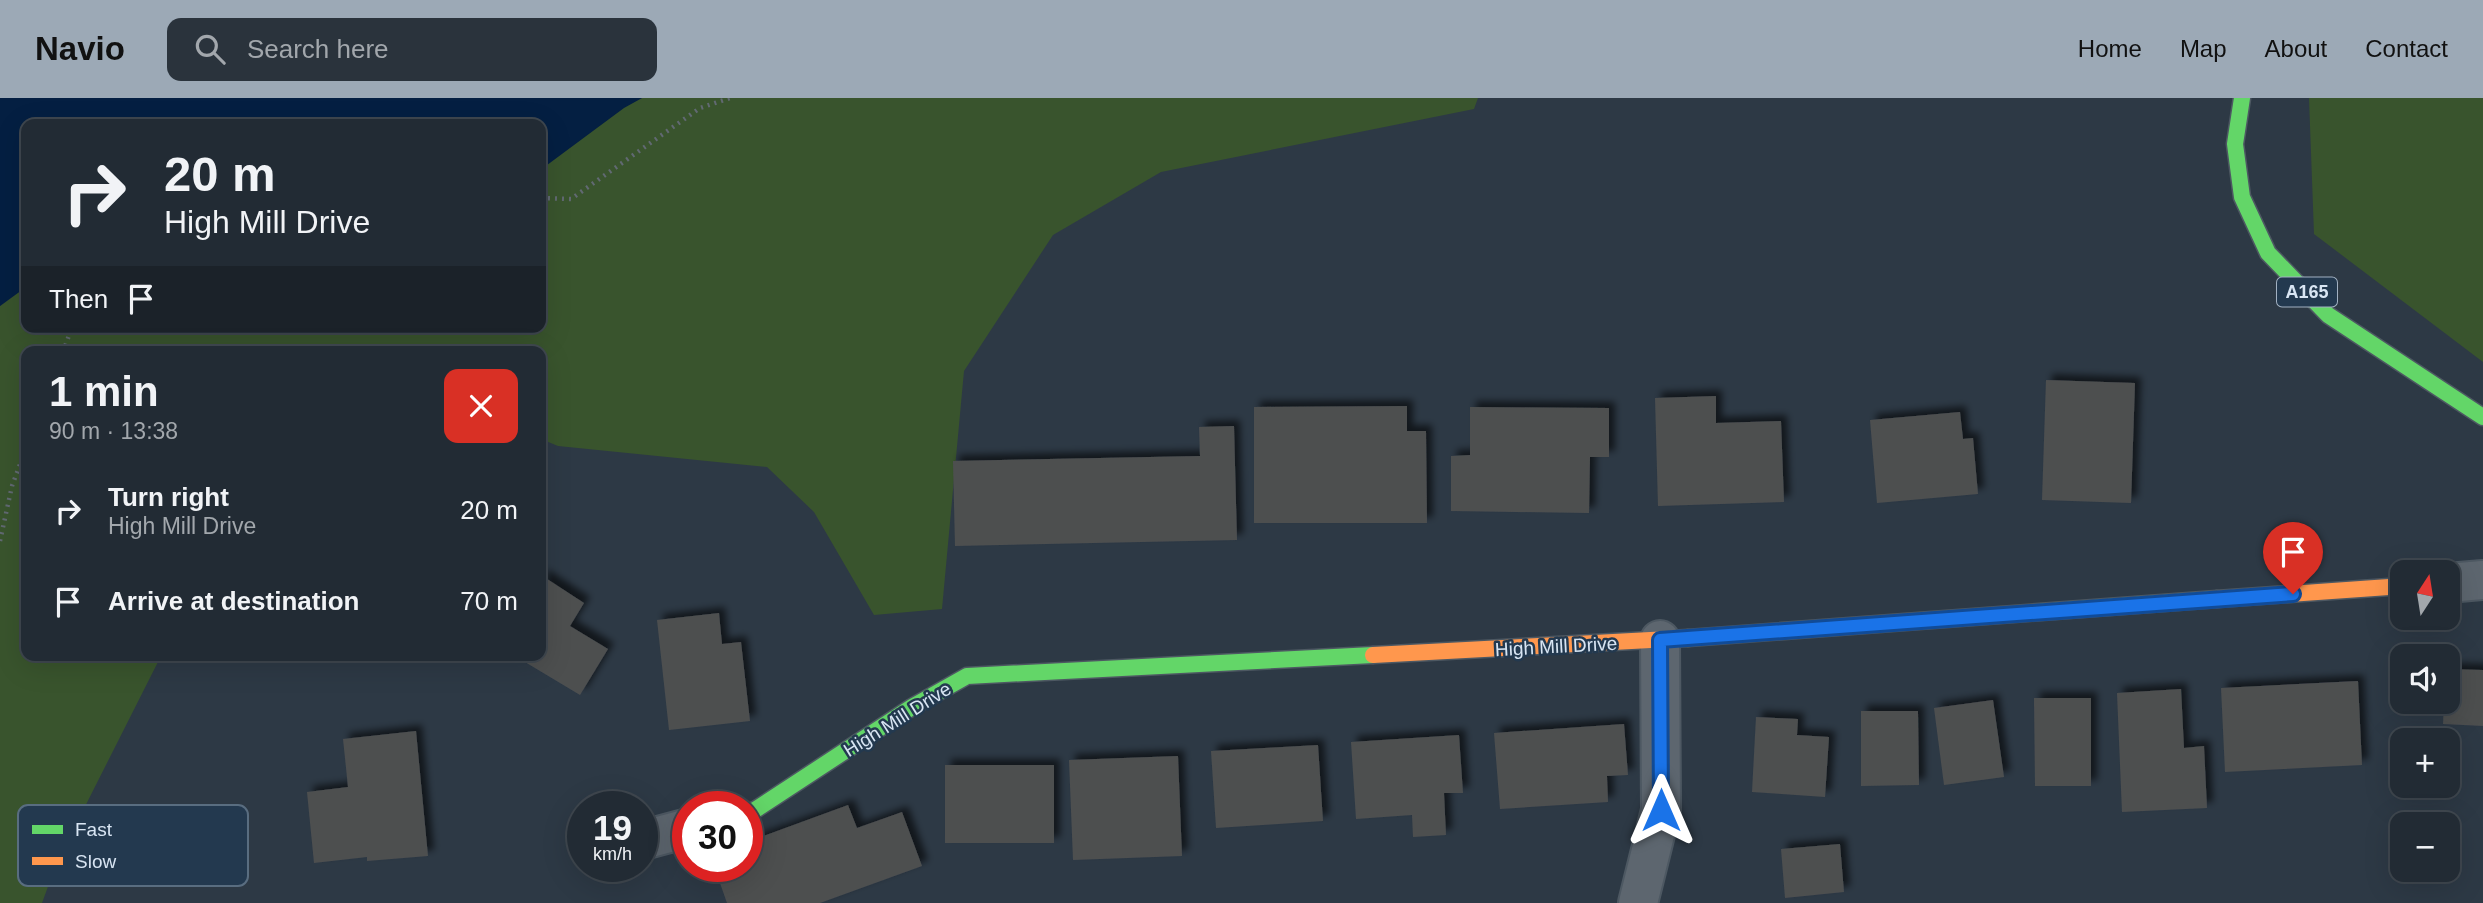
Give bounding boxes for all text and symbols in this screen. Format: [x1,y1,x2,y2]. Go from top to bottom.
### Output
search box [167,18,657,81]
text: Navio [35,30,125,67]
icon: search [191,30,229,68]
text: Search here [247,34,389,64]
text: Home [2078,35,2142,62]
text: Map [2180,35,2227,62]
text: About [2265,35,2327,62]
text: Contact [2365,35,2448,62]
icon: right [49,147,140,238]
text: 20 m [164,147,276,201]
text: High Mill Drive [164,204,370,240]
road number: A165 [2277,278,2337,307]
icon: arrive [122,280,160,318]
text: Then [49,284,108,314]
text: 1 min [49,368,159,415]
button: close [444,369,518,443]
text: 90 m · 13:38 [49,418,178,444]
text: Turn right [108,482,229,512]
icon: right [49,492,87,530]
text: 20 m [460,495,518,525]
text: High Mill Drive [108,513,256,539]
pin [2263,522,2323,594]
icon: arrive [2274,533,2312,571]
north arrow [2390,560,2460,630]
map controls [2390,560,2460,882]
icon: arrive [49,583,87,621]
text: Arrive at destination [108,586,359,616]
text: 70 m [460,586,518,616]
street label: High Mill Drive [1494,633,1618,660]
button: sound [2390,644,2460,714]
street label: High Mill Drive [840,678,955,761]
button: + [2390,728,2460,798]
position arrow [1624,773,1698,847]
speed limit sign: 30 [672,791,763,882]
legend [18,805,248,886]
text: 19 [593,808,632,847]
button: − [2390,812,2460,882]
text: Fast [75,819,113,840]
text: km/h [593,844,632,864]
text: Slow [75,851,116,872]

